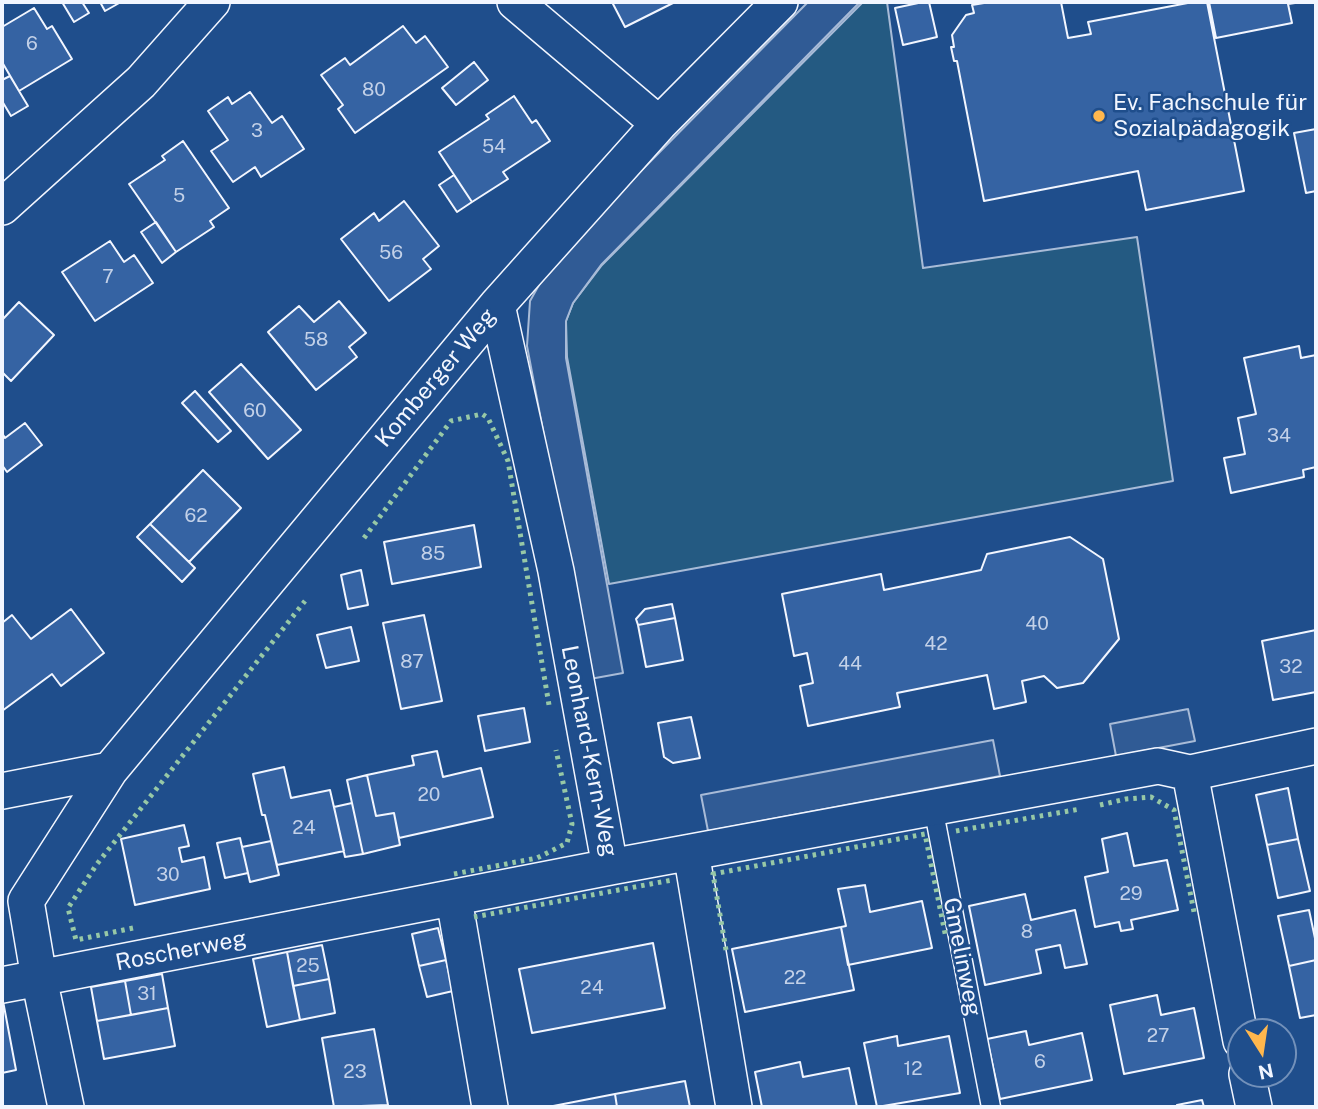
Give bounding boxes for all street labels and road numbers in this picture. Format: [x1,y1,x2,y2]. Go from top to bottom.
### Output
street label: Komberger Weg [370,303,502,453]
street label: Leonhard-Kern-Weg [555,643,623,859]
street label: Gmelinweg [937,895,987,1019]
street label: Roscherweg [113,925,249,977]

